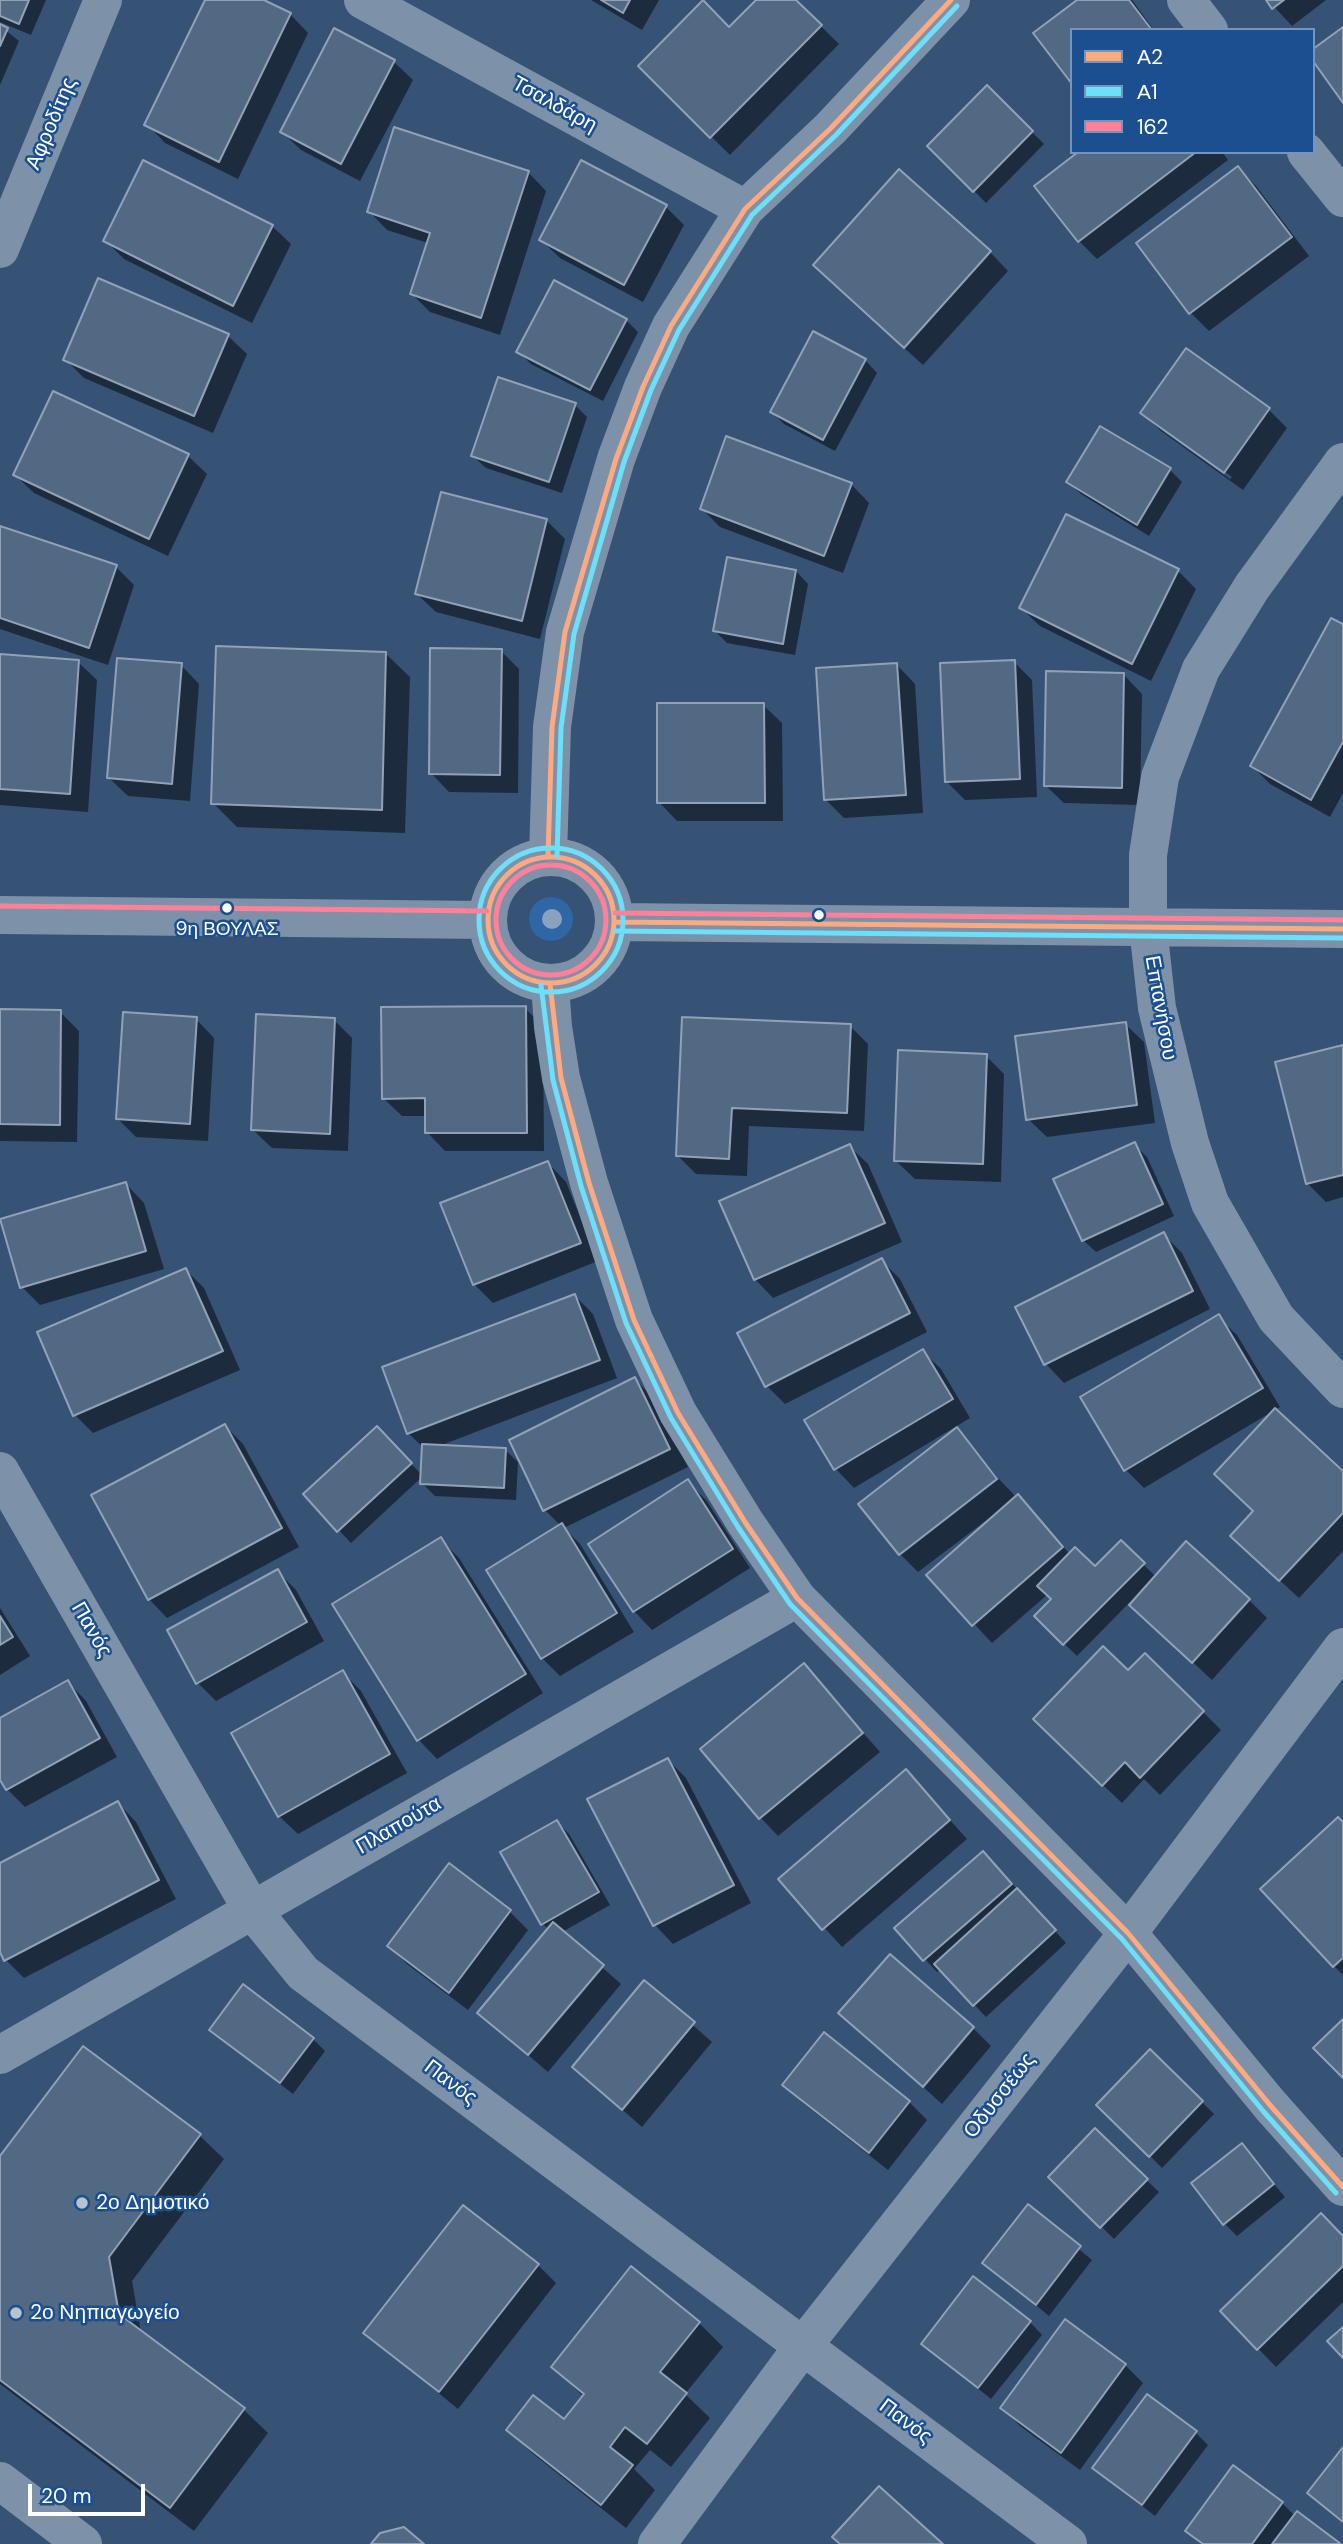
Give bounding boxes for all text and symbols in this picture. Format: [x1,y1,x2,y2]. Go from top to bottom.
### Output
legend [1070,28,1315,154]
text: Α2 [1137,43,1163,71]
street label: Τσαλδάρη [507,71,601,139]
street label: Αφροδίτης [21,74,83,174]
text: Α1 [1137,78,1158,106]
text: 162 [1137,113,1168,141]
marker: 9η ΒΟΥΛΑΣ [220,901,234,915]
unlabelled marker [812,908,826,922]
place label: 9η ΒΟΥΛΑΣ [176,919,278,941]
street label: Επτανήσου [1138,954,1182,1062]
street label: Πανός [65,1598,117,1662]
street label: Πλαπούτα [352,1791,446,1861]
street label: Οδυσσέως [959,2048,1041,2144]
street label: Πανός [419,2055,481,2111]
place label: 2ο Δημοτικό [96,2190,209,2216]
marker: 2ο Δημοτικό [74,2195,90,2211]
place label: 2ο Νηπιαγωγείο [30,2300,180,2326]
marker: 2ο Νηπιαγωγείο [8,2305,24,2321]
street label: Πανός [874,2394,936,2450]
scale bar [32,2470,149,2514]
text: 20 m [41,2482,92,2510]

